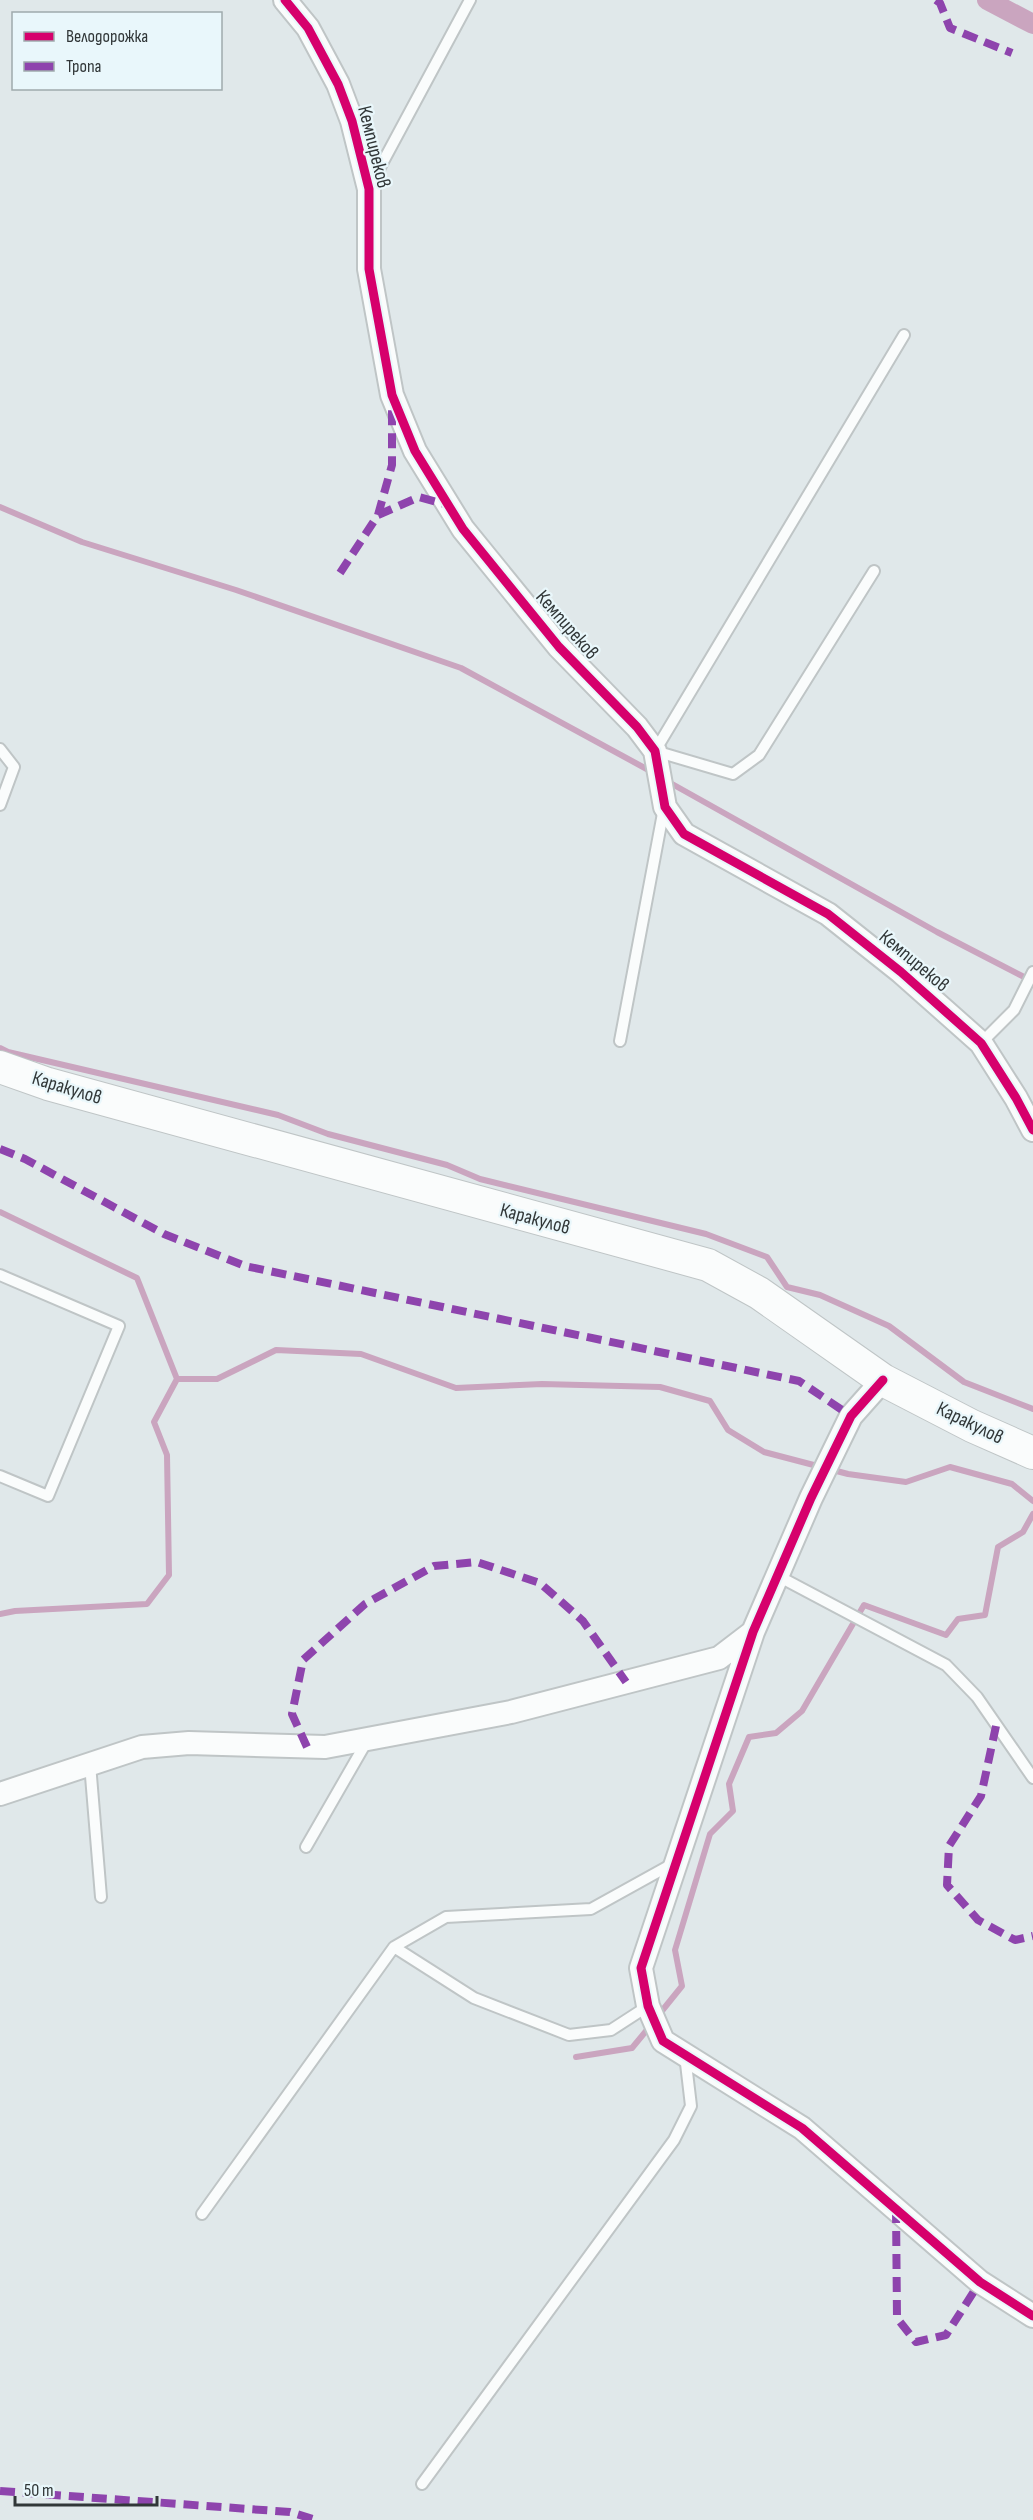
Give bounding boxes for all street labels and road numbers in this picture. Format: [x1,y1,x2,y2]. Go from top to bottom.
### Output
street label: Кемпиреков [352,103,396,191]
street label: Кемпиреков [530,585,604,665]
street label: Кемпиреков [874,925,954,997]
street label: Каракулов [29,1066,105,1110]
street label: Каракулов [497,1198,573,1240]
street label: Каракулов [933,1397,1007,1449]

